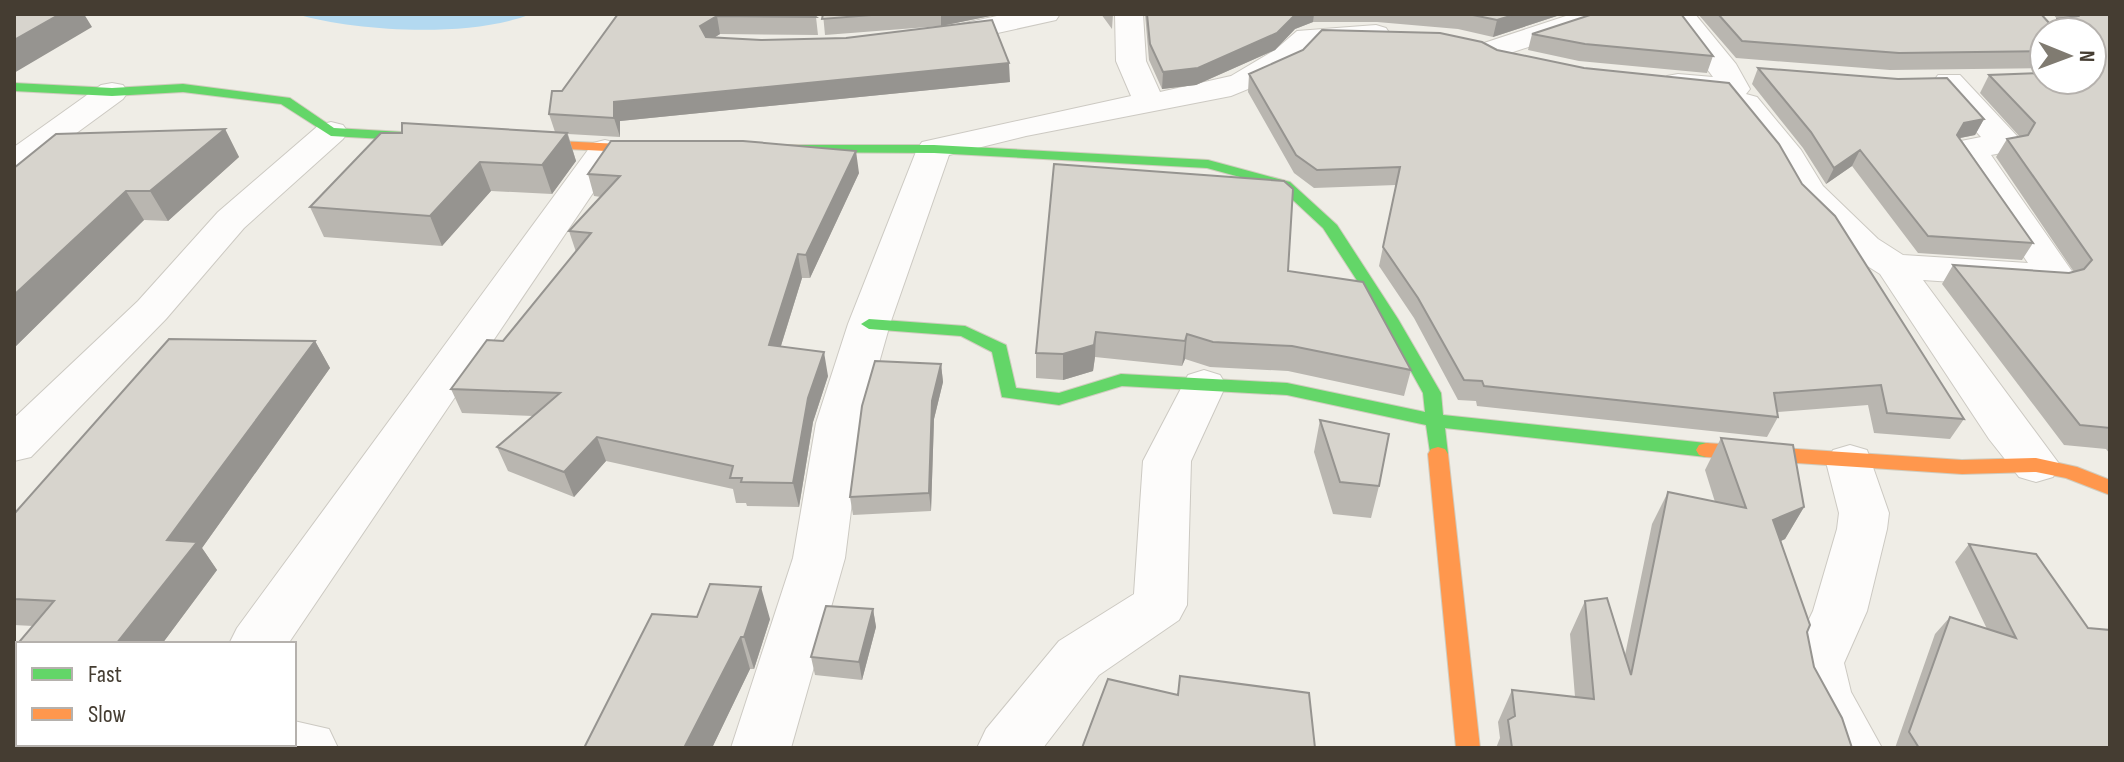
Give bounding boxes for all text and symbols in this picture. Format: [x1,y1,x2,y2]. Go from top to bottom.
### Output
north arrow [2028,16,2108,96]
text: N [2073,50,2100,62]
legend [16,642,296,746]
text: Fast [88,660,122,689]
text: Slow [88,700,126,729]

